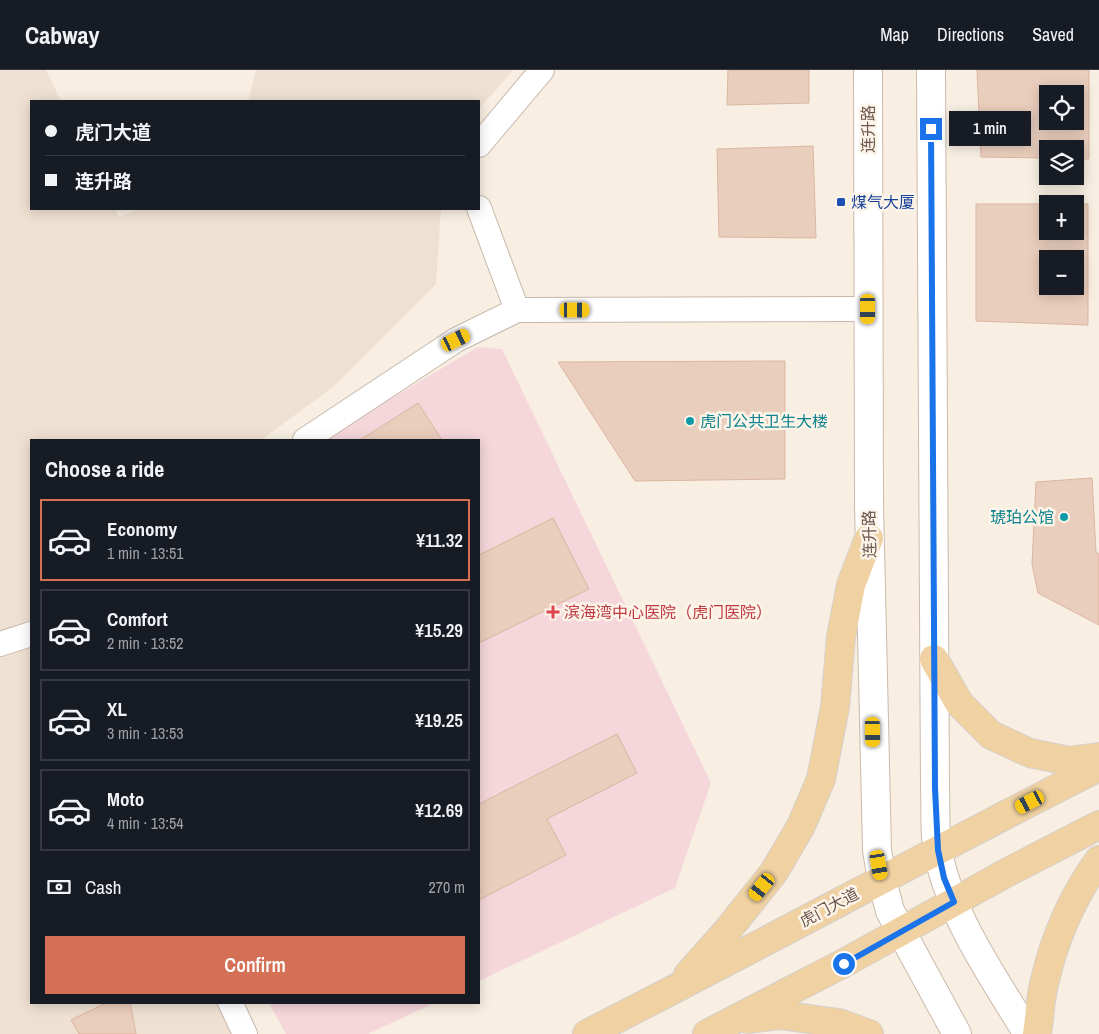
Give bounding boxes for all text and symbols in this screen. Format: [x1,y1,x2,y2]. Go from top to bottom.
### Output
text: Cabway [25,19,99,51]
text: Map [880,22,909,47]
text: Directions [937,22,1004,47]
text: Saved [1032,22,1074,47]
map controls [1039,85,1084,295]
button: locate [1039,85,1084,130]
street label: 连升路 [857,105,879,153]
callout: 1 min [948,112,1031,146]
text: 1 min [973,117,1007,139]
route end [920,118,942,140]
text: 虎门大道 [75,119,151,145]
button: layers [1039,140,1084,185]
text: 连升路 [75,168,132,194]
place label: 煤气大厦 [851,191,915,213]
button: + [1039,195,1084,240]
marker: 煤气大厦 [835,196,847,208]
button: − [1039,250,1084,295]
car [860,294,875,324]
car [560,303,590,318]
car [439,327,472,353]
place label: 虎门公共卫生大楼 [700,410,828,432]
marker: 虎门公共卫生大楼 [684,415,696,427]
text: Choose a ride [45,454,164,484]
place label: 琥珀公馆 [990,506,1054,528]
street label: 连升路 [858,510,880,558]
marker: 琥珀公馆 [1058,511,1070,523]
text: Economy [107,516,177,542]
icon: car [47,518,92,563]
text: ¥11.32 [416,527,463,553]
text: 1 min · 13:51 [107,542,184,564]
place label: 滨海湾中心医院（虎门医院） [564,601,772,623]
marker: 滨海湾中心医院（虎门医院） [546,605,560,619]
text: Comfort [107,606,168,632]
icon: car [47,608,92,653]
text: ¥15.29 [415,617,463,643]
text: 2 min · 13:52 [107,632,184,654]
text: XL [107,696,127,722]
icon: car [47,698,92,743]
text: ¥19.25 [415,707,463,733]
car [865,717,880,747]
text: 3 min · 13:53 [107,722,184,744]
text: Moto [107,786,144,812]
icon: car [47,788,92,833]
car [1013,789,1046,815]
text: ¥12.69 [415,797,463,823]
text: 4 min · 13:54 [107,812,184,834]
car [869,849,888,881]
car [746,871,777,903]
icon: cash [45,873,73,901]
text: Cash [85,874,121,900]
text: 270 m [429,876,465,898]
street label: 虎门大道 [796,882,862,932]
button: Confirm [45,936,465,994]
route start [833,953,855,975]

